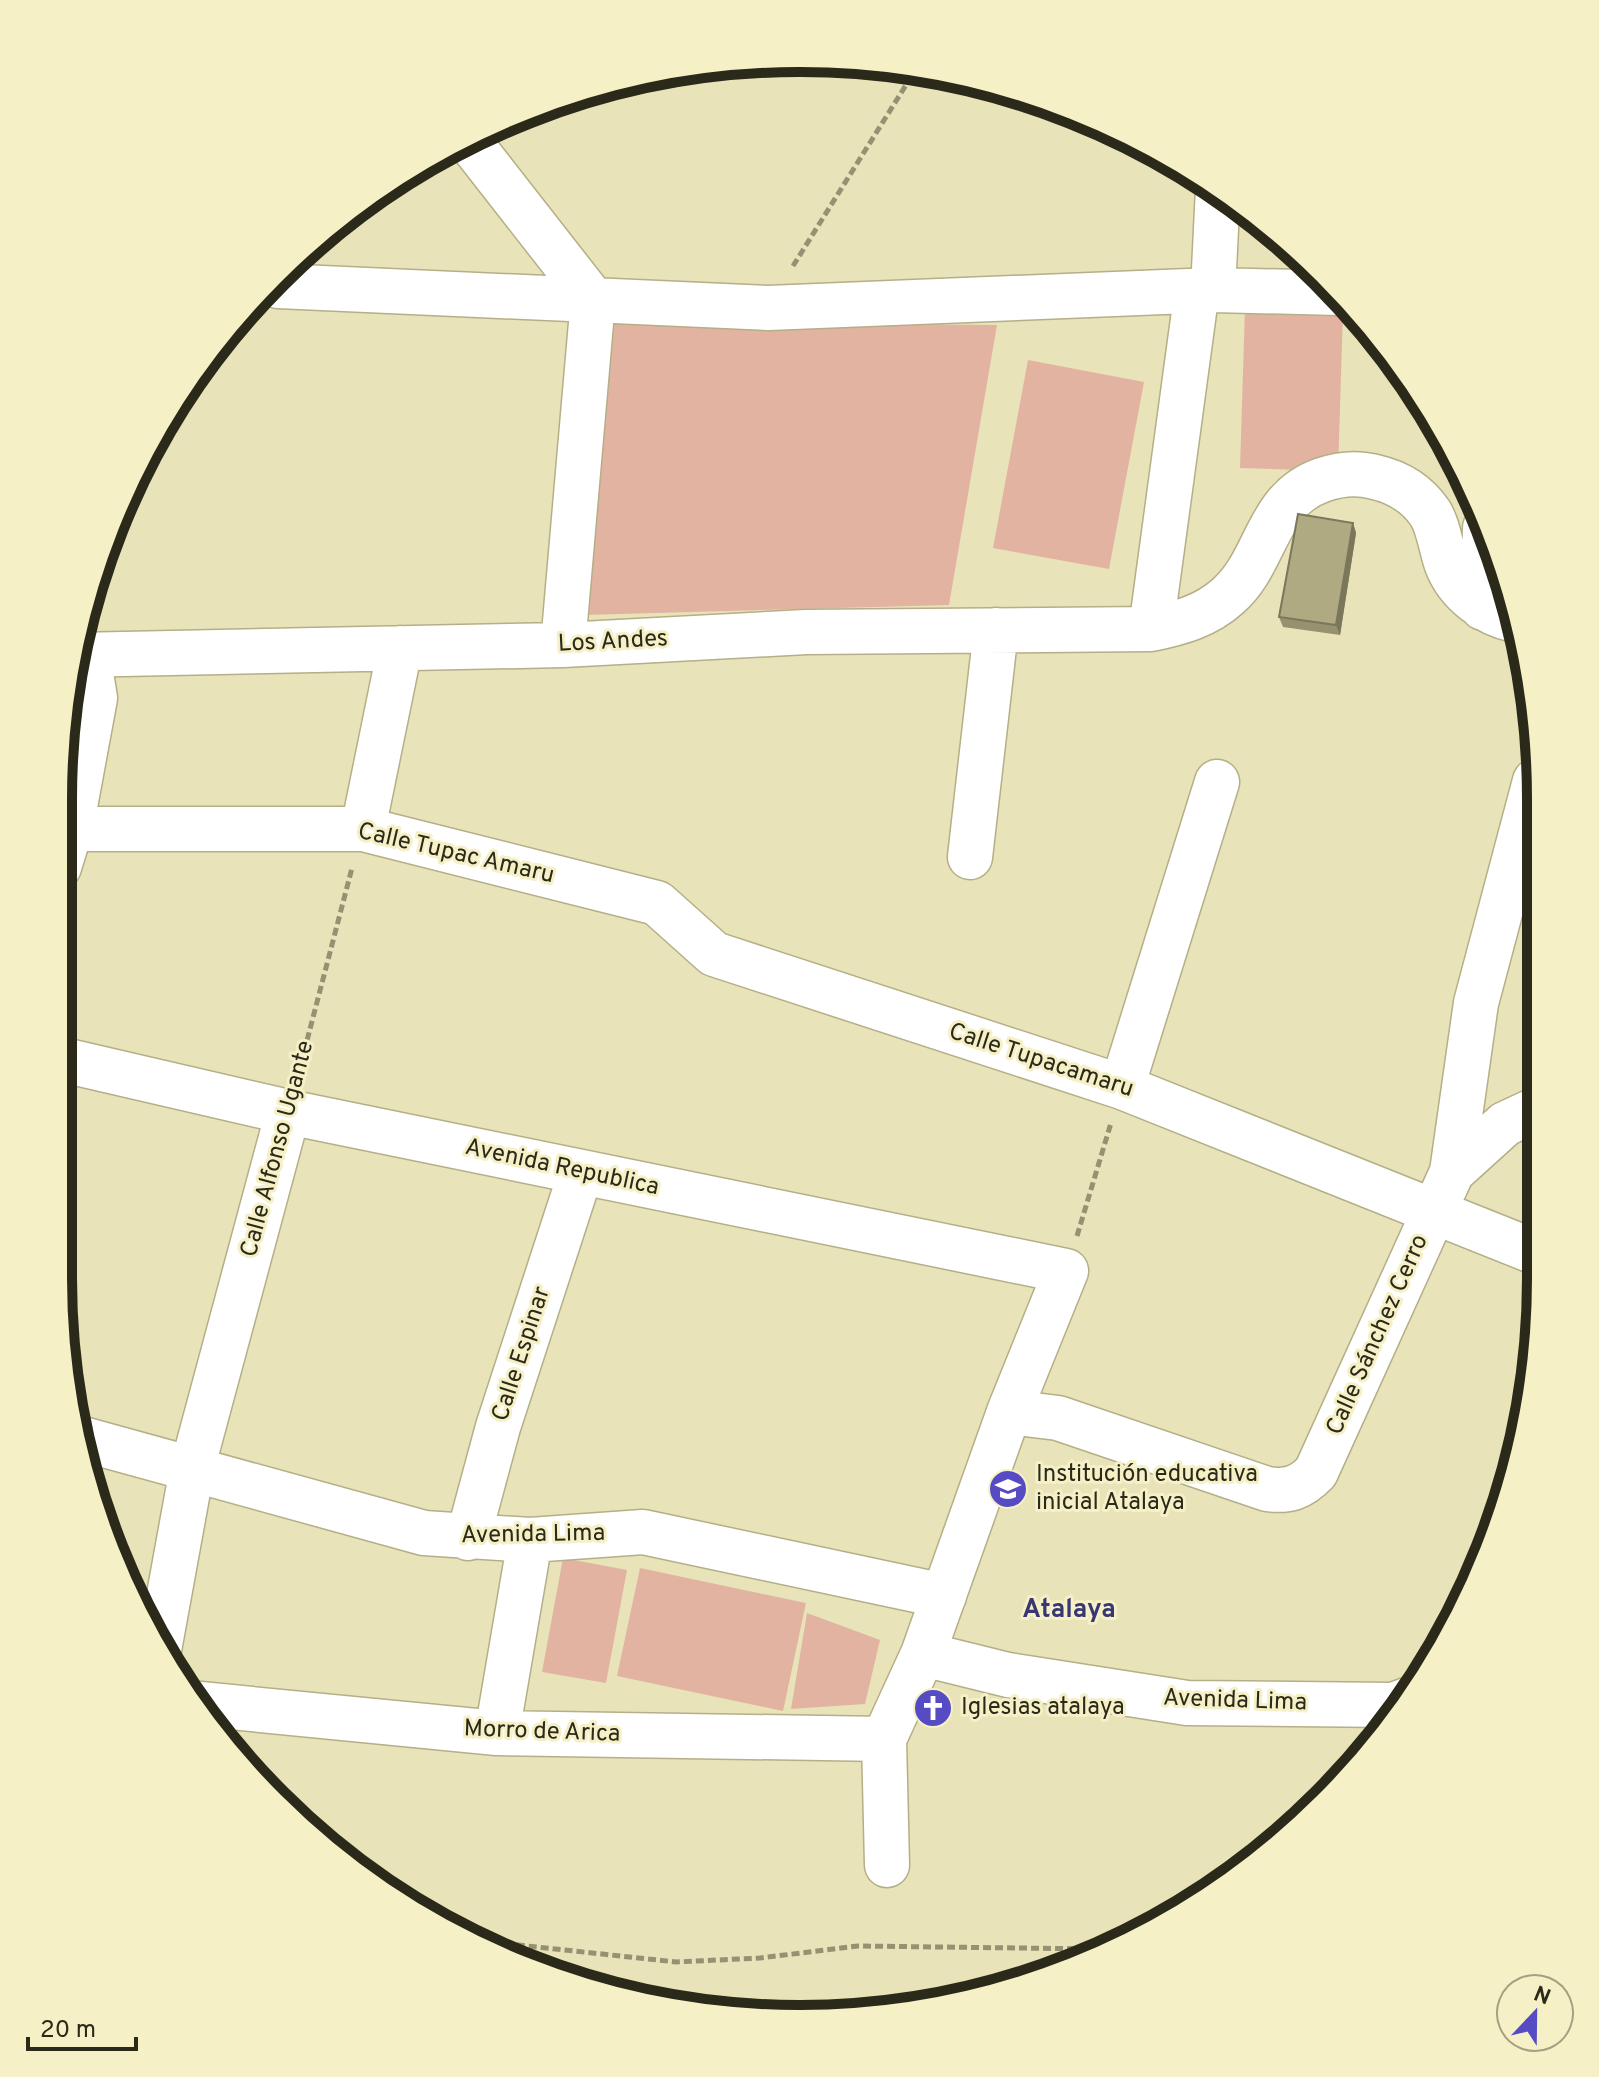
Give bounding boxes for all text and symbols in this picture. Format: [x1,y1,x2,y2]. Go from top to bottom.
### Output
street label: Los Andes [557,624,669,660]
street label: Calle Tupac Amaru [355,817,557,891]
street label: Calle Tupacamaru [945,1017,1137,1105]
street label: Calle Alfonso Ugante [235,1037,321,1261]
street label: Avenida Republica [462,1133,662,1203]
street label: Calle Sánchez Cerro [1320,1230,1436,1440]
street label: Calle Espinar [486,1283,558,1425]
place label: Institución educativa inicial Atalaya [1036,1460,1258,1518]
school or university icon: Institución educativa inicial Atalaya [987,1468,1029,1510]
street label: Avenida Lima [461,1519,605,1551]
district label: Atalaya [1022,1594,1116,1627]
street label: Avenida Lima [1162,1683,1308,1719]
church icon: Iglesias atalaya [912,1687,954,1729]
place label: Iglesias atalaya [961,1693,1125,1723]
street label: Morro de Arica [463,1714,621,1750]
north arrow [1495,1973,1575,2053]
text: N [1529,1981,1554,2012]
scale bar [28,2001,136,2051]
text: 20 m [40,2016,96,2046]

